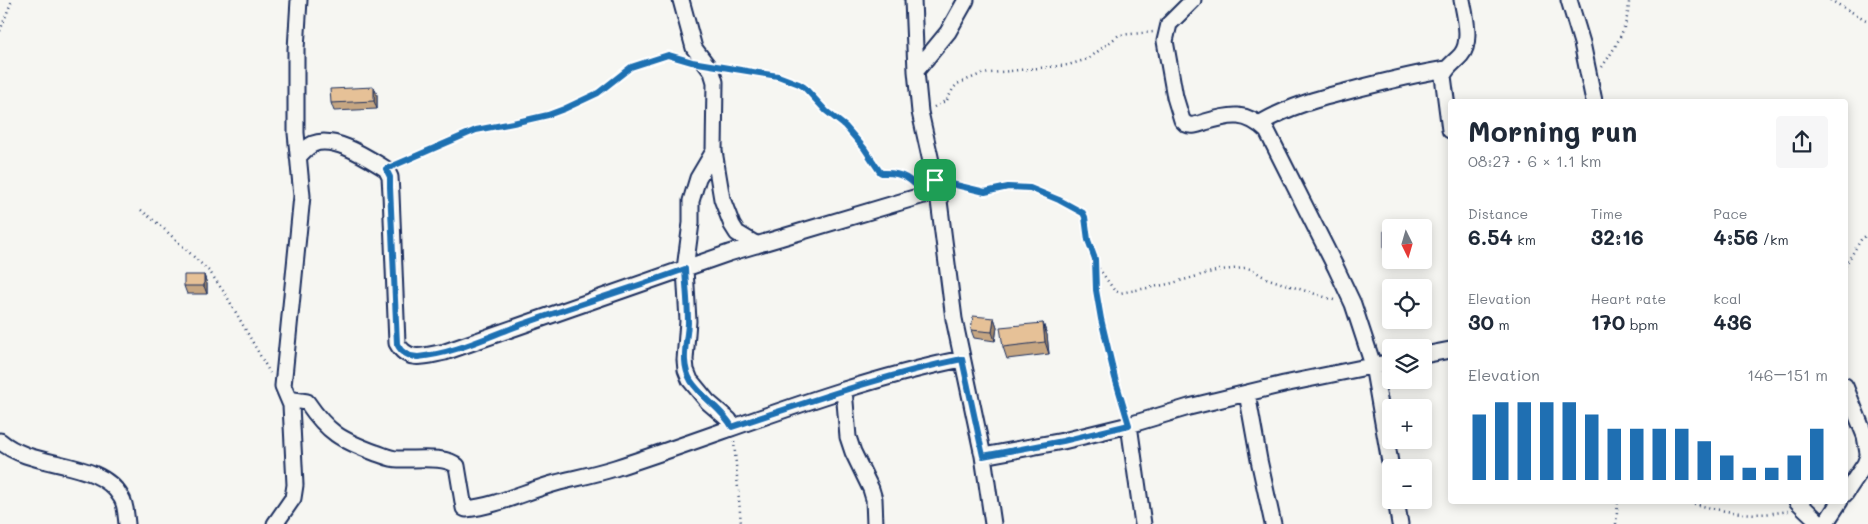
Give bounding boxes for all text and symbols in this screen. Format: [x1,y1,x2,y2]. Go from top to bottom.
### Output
text: Morning run [1468,113,1637,149]
button: share [1776,116,1828,168]
text: 08:27 · 6 × 1.1 km [1468,150,1602,171]
pin [914,159,956,201]
icon: arrive [921,166,949,194]
text: Distance [1468,204,1528,223]
text: Time [1591,204,1623,223]
text: Pace [1713,204,1748,223]
north arrow [1382,219,1432,269]
map controls [1382,219,1432,509]
text: 6.54 [1468,223,1513,250]
text: 32:16 [1591,223,1644,250]
text: 4:56 [1713,223,1758,250]
text: km [1513,230,1536,249]
text: /km [1758,230,1789,249]
button: locate [1382,279,1432,329]
text: Elevation [1468,289,1531,308]
text: Heart rate [1591,289,1666,308]
text: kcal [1713,289,1741,308]
text: 30 [1468,308,1494,335]
text: 170 [1591,308,1625,335]
text: 436 [1713,308,1752,335]
text: m [1494,315,1510,334]
text: bpm [1625,315,1658,334]
button: layers [1382,339,1432,389]
text: Elevation [1468,364,1540,385]
text: 146–151 m [1747,364,1828,385]
button: + [1382,399,1432,449]
button: − [1382,459,1432,509]

